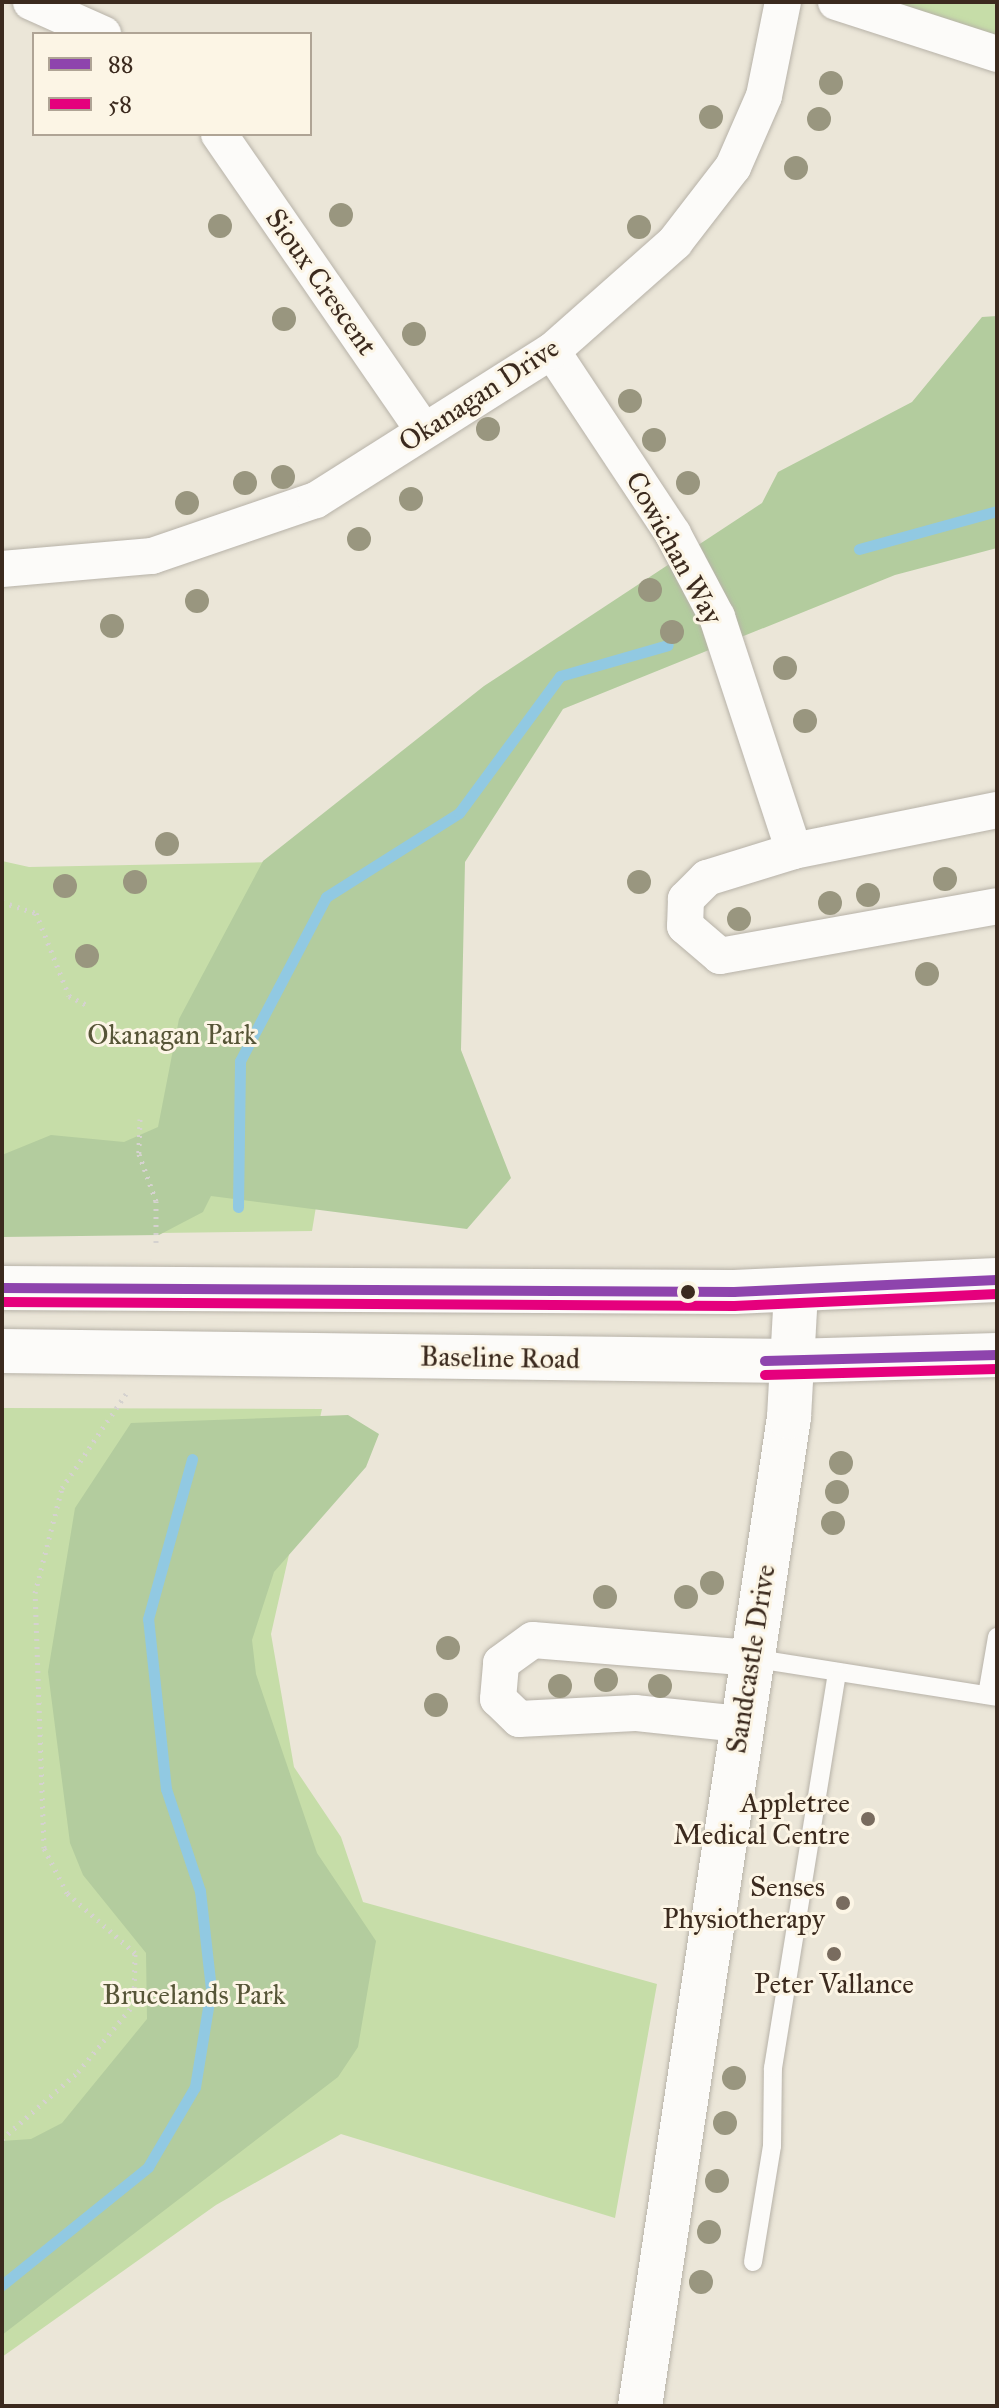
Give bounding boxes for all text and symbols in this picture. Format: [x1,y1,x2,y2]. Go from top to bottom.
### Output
legend [32,32,312,136]
text: 88 [108,49,134,79]
text: 58 [108,89,132,119]
street label: Sioux Crescent [258,202,384,362]
street label: Okanagan Drive [393,331,565,459]
street label: Cowichan Way [618,466,730,630]
park label: Okanagan Park [87,1018,257,1052]
unlabelled marker [680,1284,696,1300]
street label: Baseline Road [420,1340,580,1376]
street label: Sandcastle Drive [719,1562,783,1756]
place label: Appletree Medical Centre [673,1786,850,1852]
marker: Appletree Medical Centre [857,1808,879,1830]
place label: Senses Physiotherapy [662,1870,825,1936]
marker: Senses Physiotherapy [832,1892,854,1914]
marker: Peter Vallance [825,1945,843,1963]
place label: Peter Vallance [754,1967,914,2001]
park label: Brucelands Park [103,1978,285,2012]

